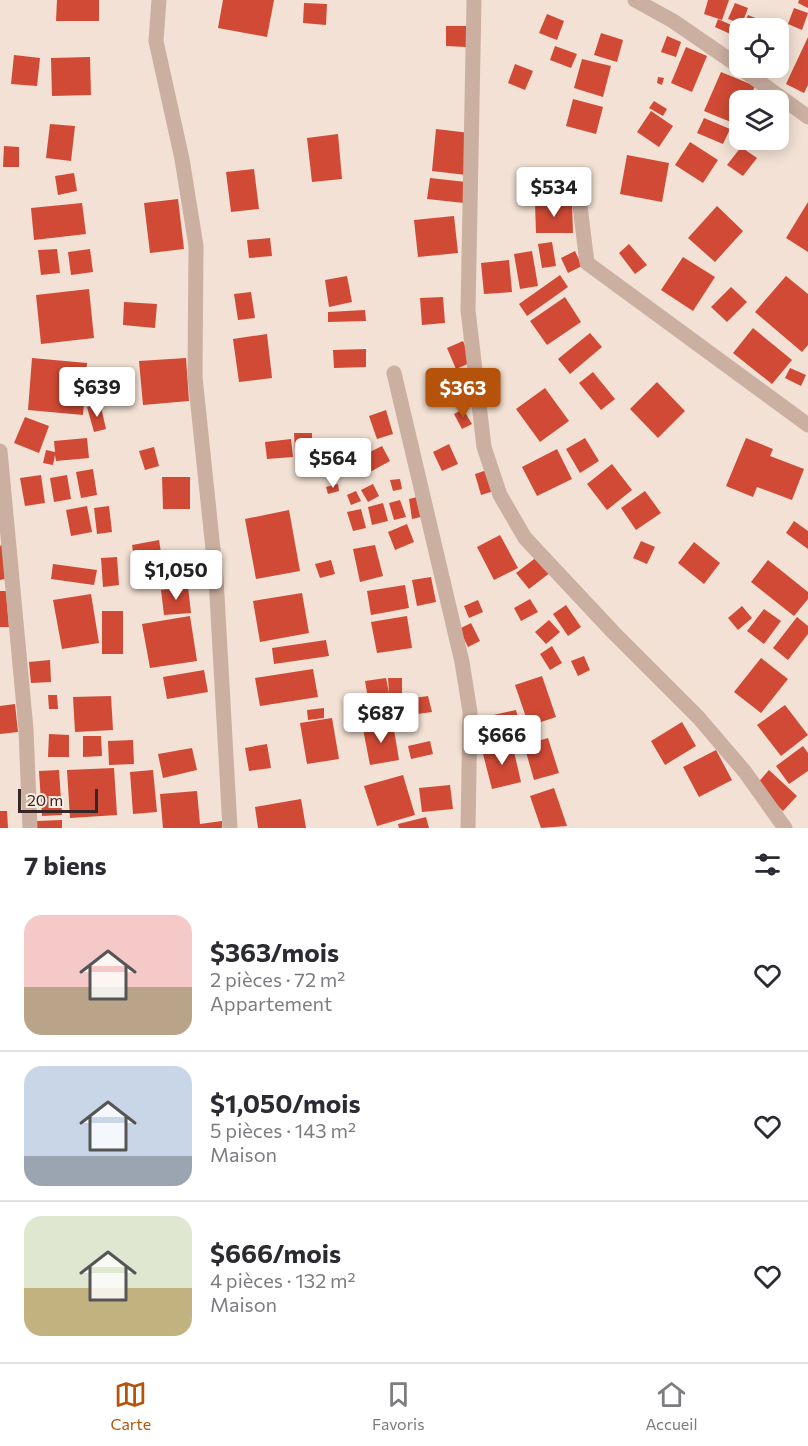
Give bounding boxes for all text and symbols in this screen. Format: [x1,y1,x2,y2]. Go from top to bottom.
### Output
map controls [729,18,789,150]
button: locate [729,18,789,78]
button: layers [729,90,789,150]
pin: $534 [518,167,590,218]
text: $534 [530,174,578,198]
pin: $639 [61,367,133,418]
pin: $363 [427,368,499,419]
text: $639 [73,374,121,398]
text: $363 [439,375,487,399]
pin: $564 [297,438,369,489]
text: $564 [309,445,357,469]
pin: $1,050 [127,550,225,601]
text: $1,050 [144,557,208,581]
pin: $687 [345,693,417,744]
text: $687 [357,700,405,724]
pin: $666 [466,715,538,766]
text: $666 [478,722,526,746]
scale bar [18,786,98,814]
text: 20 m [27,790,63,809]
icon: filters [751,848,784,881]
text: 7 biens [24,849,107,880]
text: $363/mois [210,936,339,967]
icon: home [72,939,144,1011]
icon: heart [751,959,784,992]
text: 2 pièces · 72 m² [210,967,345,991]
text: Appartement [210,991,332,1015]
text: $1,050/mois [210,1087,361,1118]
icon: home [72,1090,144,1162]
icon: heart [751,1110,784,1143]
text: 5 pièces · 143 m² [210,1118,356,1142]
text: Maison [210,1142,277,1166]
text: $666/mois [210,1237,341,1268]
icon: home [72,1240,144,1312]
icon: heart [751,1260,784,1293]
text: 4 pièces · 132 m² [210,1268,356,1292]
text: Maison [210,1292,277,1316]
tab: Carte [111,1378,151,1433]
tab: Favoris [372,1378,424,1433]
tab: Accueil [645,1378,697,1433]

